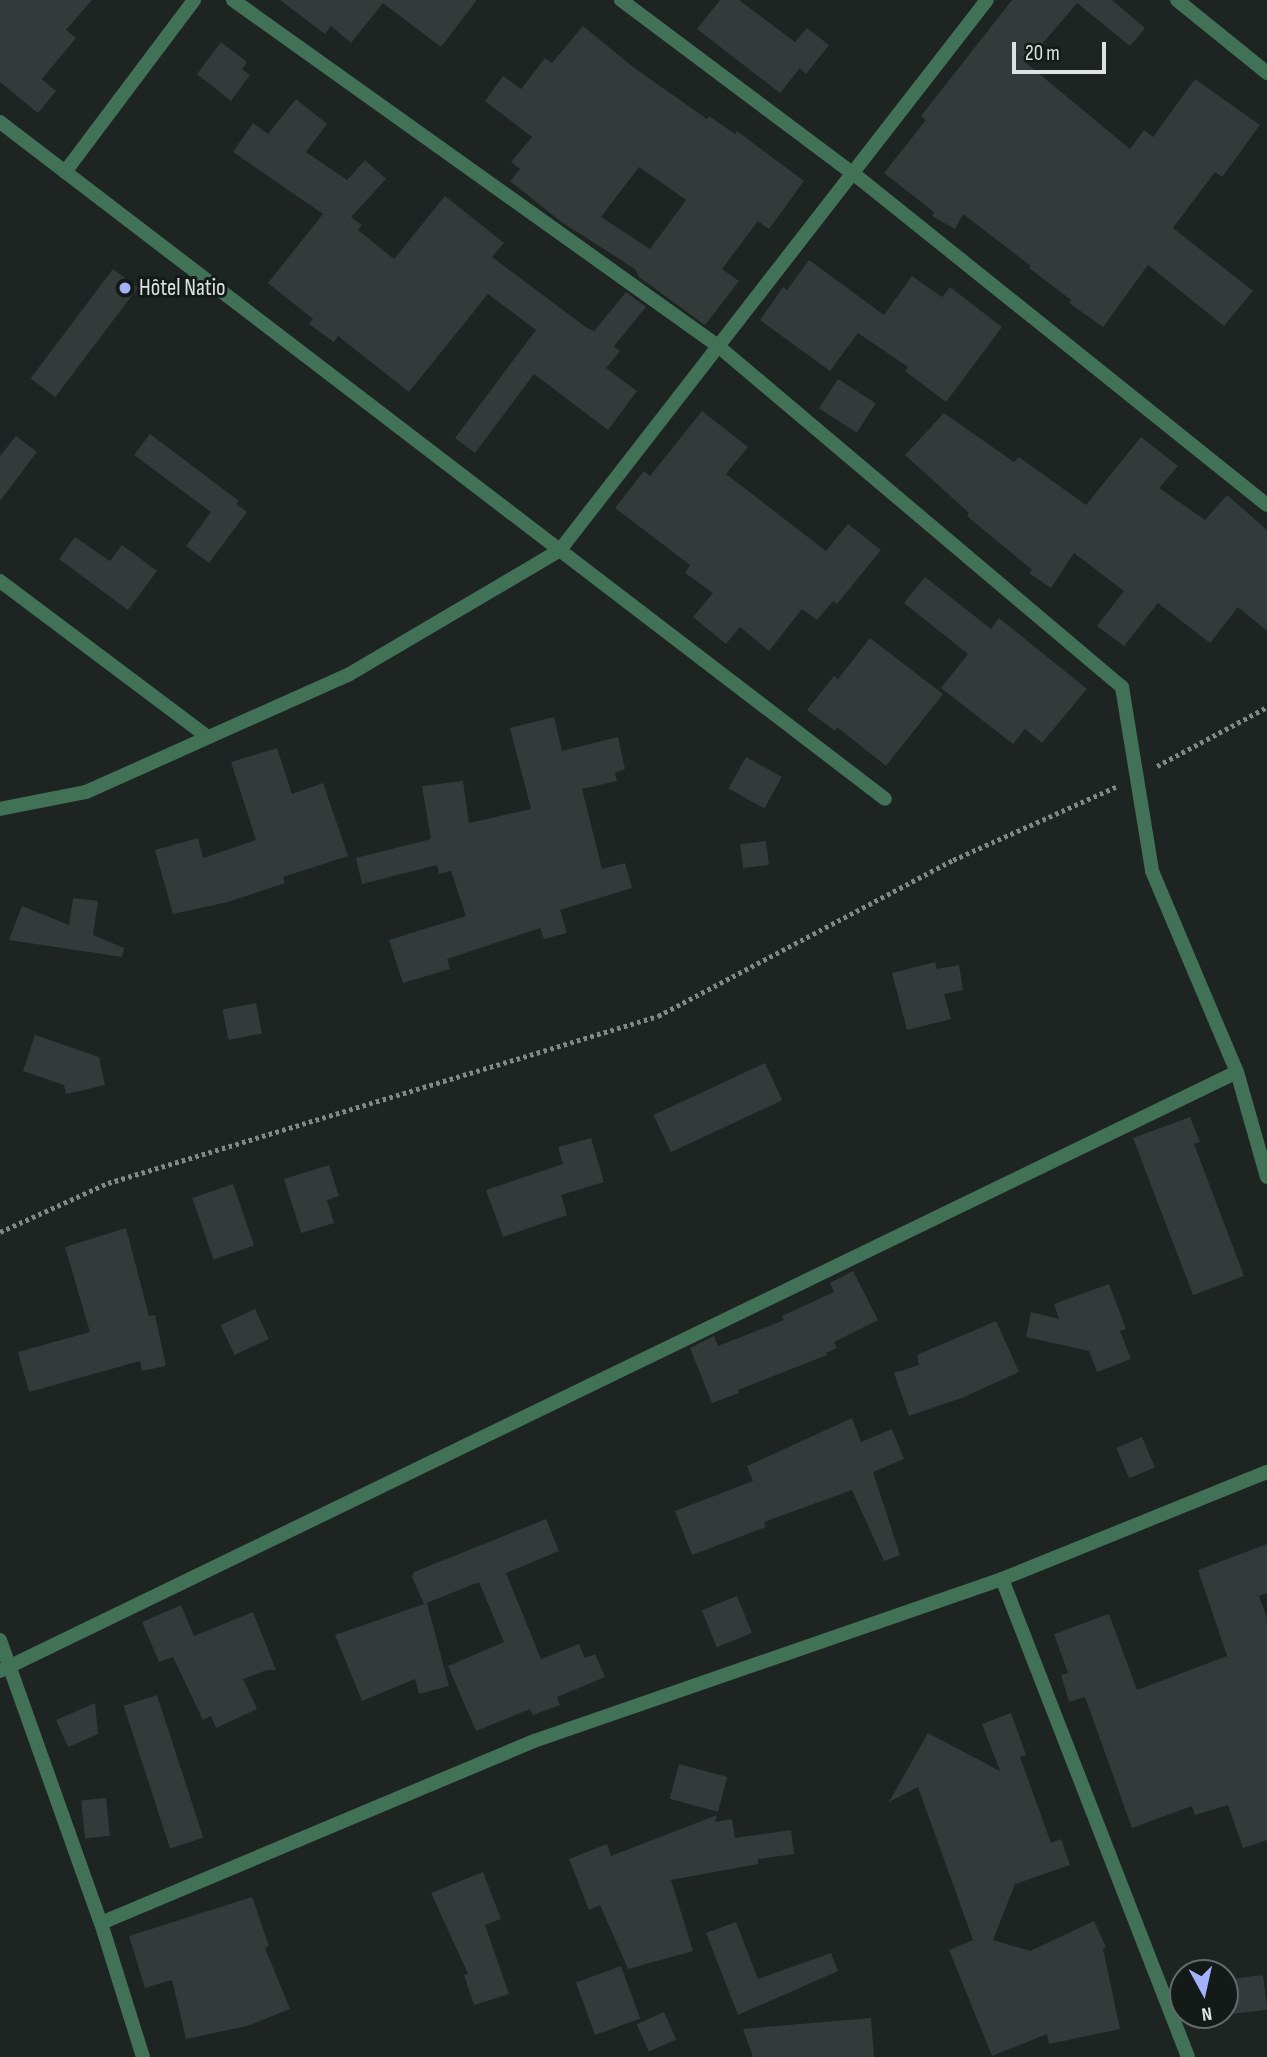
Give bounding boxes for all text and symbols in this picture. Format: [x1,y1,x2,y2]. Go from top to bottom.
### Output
scale bar [1015,28,1110,72]
text: 20 m [1025,41,1060,66]
place label: Hôtel Natio [139,274,226,302]
marker: Hôtel Natio [117,280,133,296]
north arrow [1169,1959,1239,2029]
text: N [1200,2001,1213,2025]

